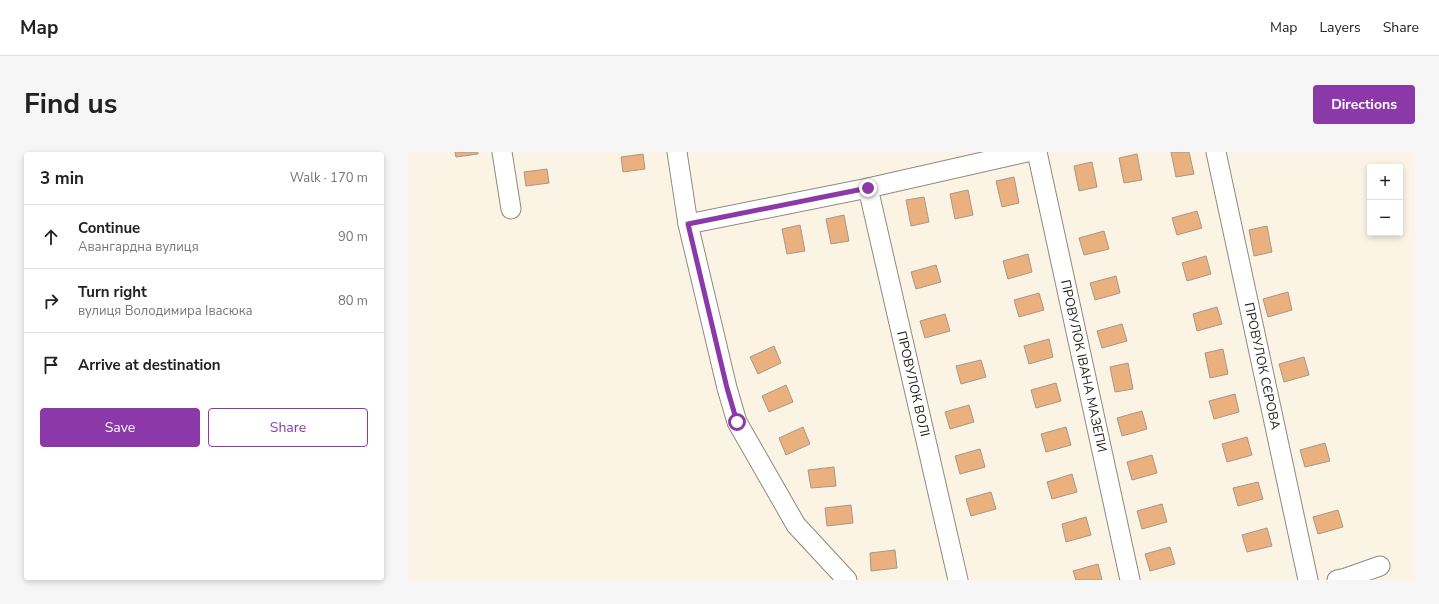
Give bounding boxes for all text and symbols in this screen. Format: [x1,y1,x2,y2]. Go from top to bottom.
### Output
text: Map [20,15,58,41]
text: Map [1270,18,1297,37]
text: Layers [1319,18,1361,37]
text: Share [1383,18,1419,37]
text: Find us [24,85,118,123]
button: Directions [1313,85,1415,124]
map controls [1367,164,1403,236]
button: + [1367,164,1403,200]
text: 3 min [40,167,84,190]
text: Walk · 170 m [290,169,368,187]
route end [859,179,877,197]
button: − [1367,200,1403,236]
text: Continue [78,218,140,238]
icon: ahead [40,226,62,248]
text: 90 m [338,228,368,246]
text: Авангардна вулиця [78,238,199,256]
street label: ПРОВУЛОК ІВАНА МАЗЕПИ [1056,278,1111,454]
text: Turn right [78,282,147,302]
icon: right [40,290,62,312]
text: 80 m [338,292,368,310]
street label: ПРОВУЛОК СЄРОВА [1240,301,1285,432]
text: вулиця Володимира Івасюка [78,302,253,320]
street label: ПРОВУЛОК ВОЛІ [892,329,934,438]
icon: arrive [40,354,62,376]
text: Arrive at destination [78,355,221,375]
button: Save [40,408,200,447]
button: Share [208,408,368,447]
route start [728,413,746,431]

